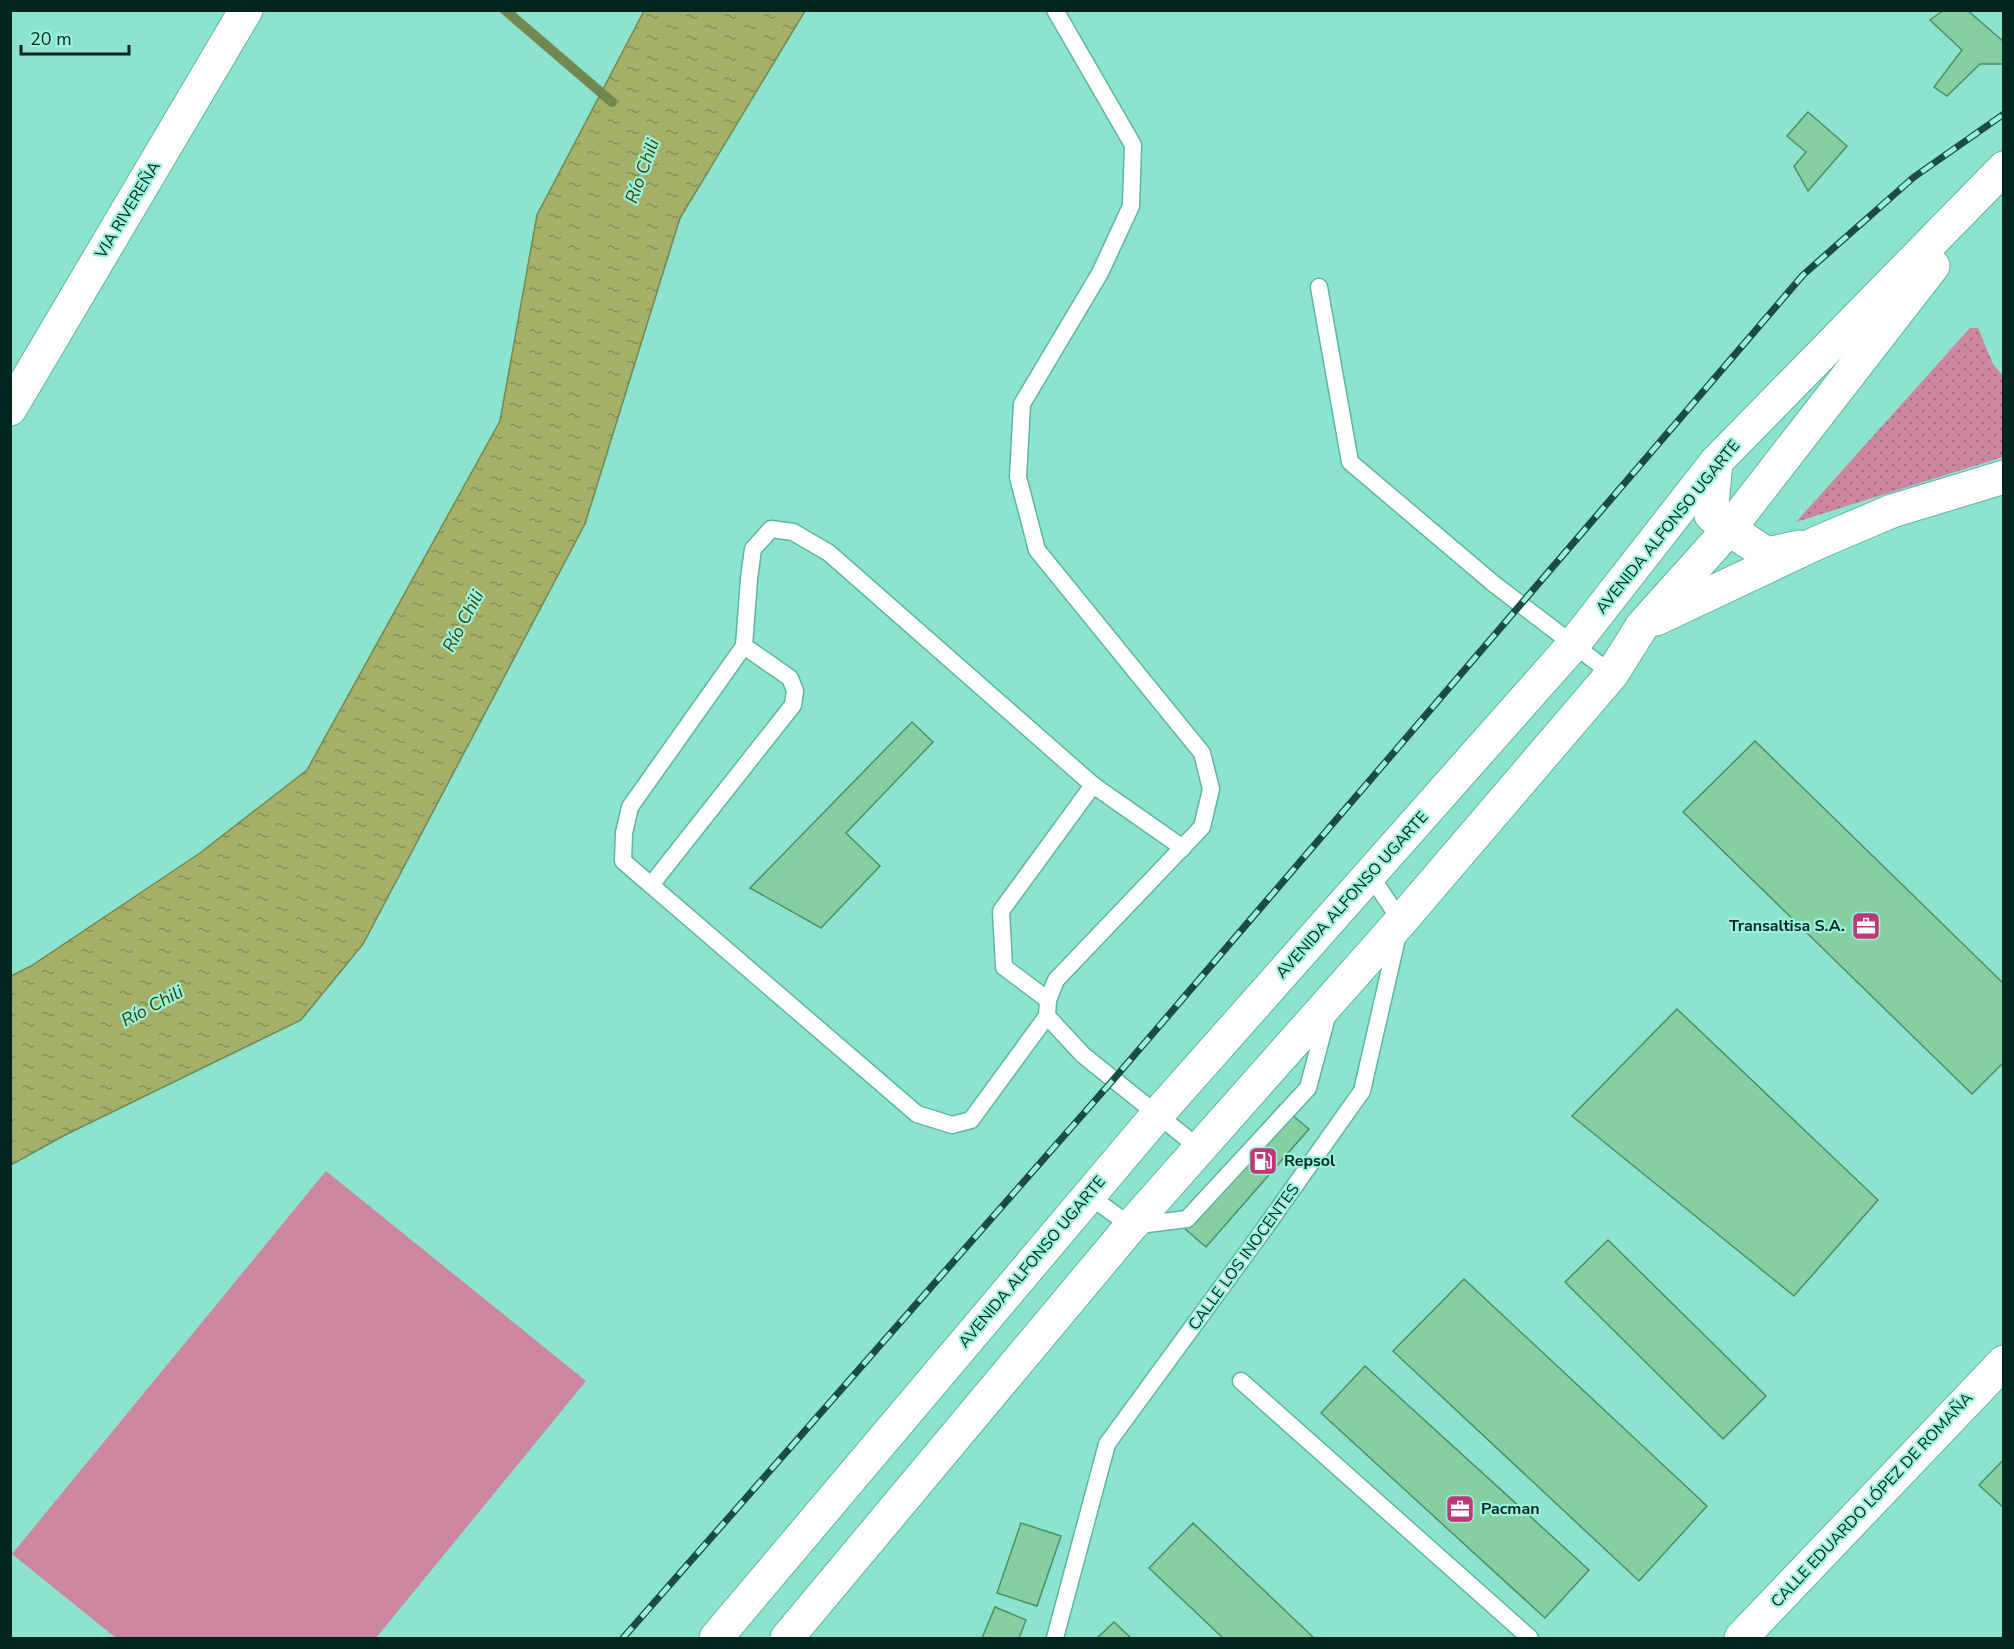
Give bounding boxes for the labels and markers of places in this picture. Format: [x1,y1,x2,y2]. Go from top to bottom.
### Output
office icon: Transaltisa S.A. [1850,910,1882,942]
place label: Transaltisa S.A. [1729,915,1845,937]
fuel station icon: Repsol [1247,1145,1279,1177]
place label: Repsol [1284,1150,1335,1172]
office icon: Pacman [1444,1493,1476,1525]
place label: Pacman [1481,1498,1540,1520]

